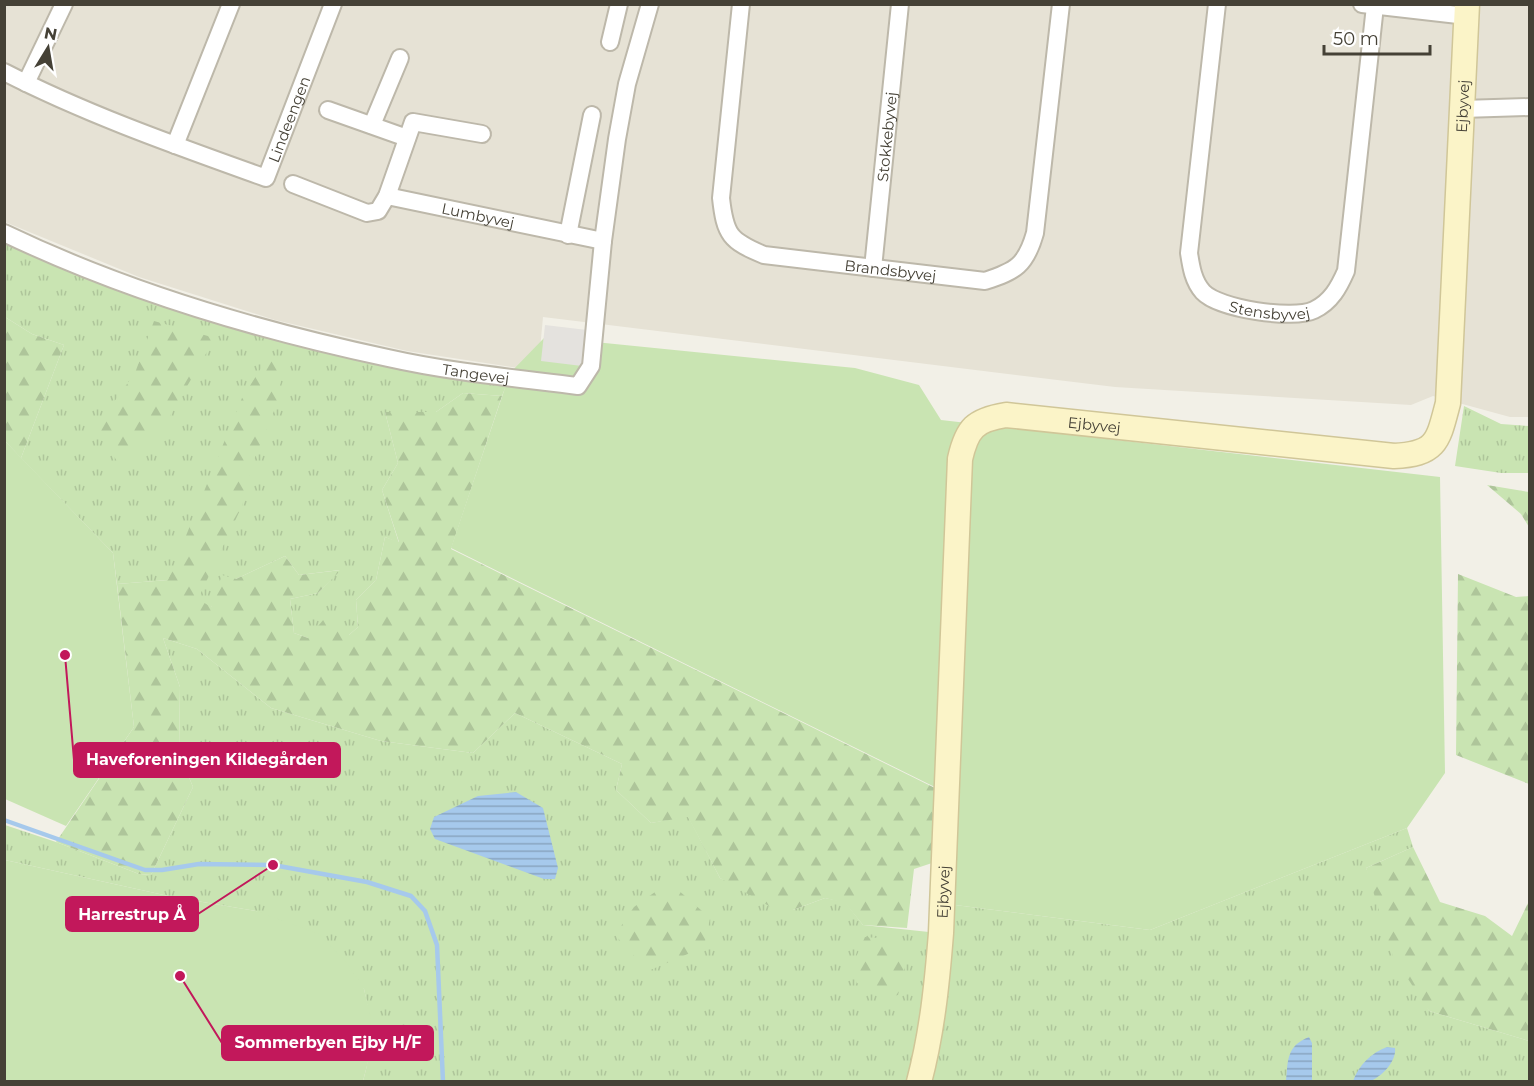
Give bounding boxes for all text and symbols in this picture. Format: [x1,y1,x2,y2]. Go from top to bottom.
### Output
north arrow [18,18,78,78]
scale bar [1324,18,1430,56]
text: N [43,23,59,44]
text: 50 m [1333,28,1379,50]
street label: Lindeengen [263,73,314,165]
street label: Ejbyvej [1451,79,1473,133]
street label: Stokkebyvej [872,91,900,182]
street label: Lumbyvej [440,198,516,232]
street label: Brandsbyvej [844,255,937,285]
street label: Stensbyvej [1227,296,1312,323]
street label: Tangevej [441,359,511,387]
street label: Ejbyvej [1067,412,1122,437]
callout: Haveforeningen Kildegården [74,743,340,777]
text: Haveforeningen Kildegården [86,750,328,769]
street label: Ejbyvej [932,865,953,919]
callout: Harrestrup Å [66,897,198,931]
text: Harrestrup Å [78,904,187,924]
callout: Sommerbyen Ejby H/F [222,1026,433,1060]
text: Sommerbyen Ejby H/F [234,1033,422,1052]

